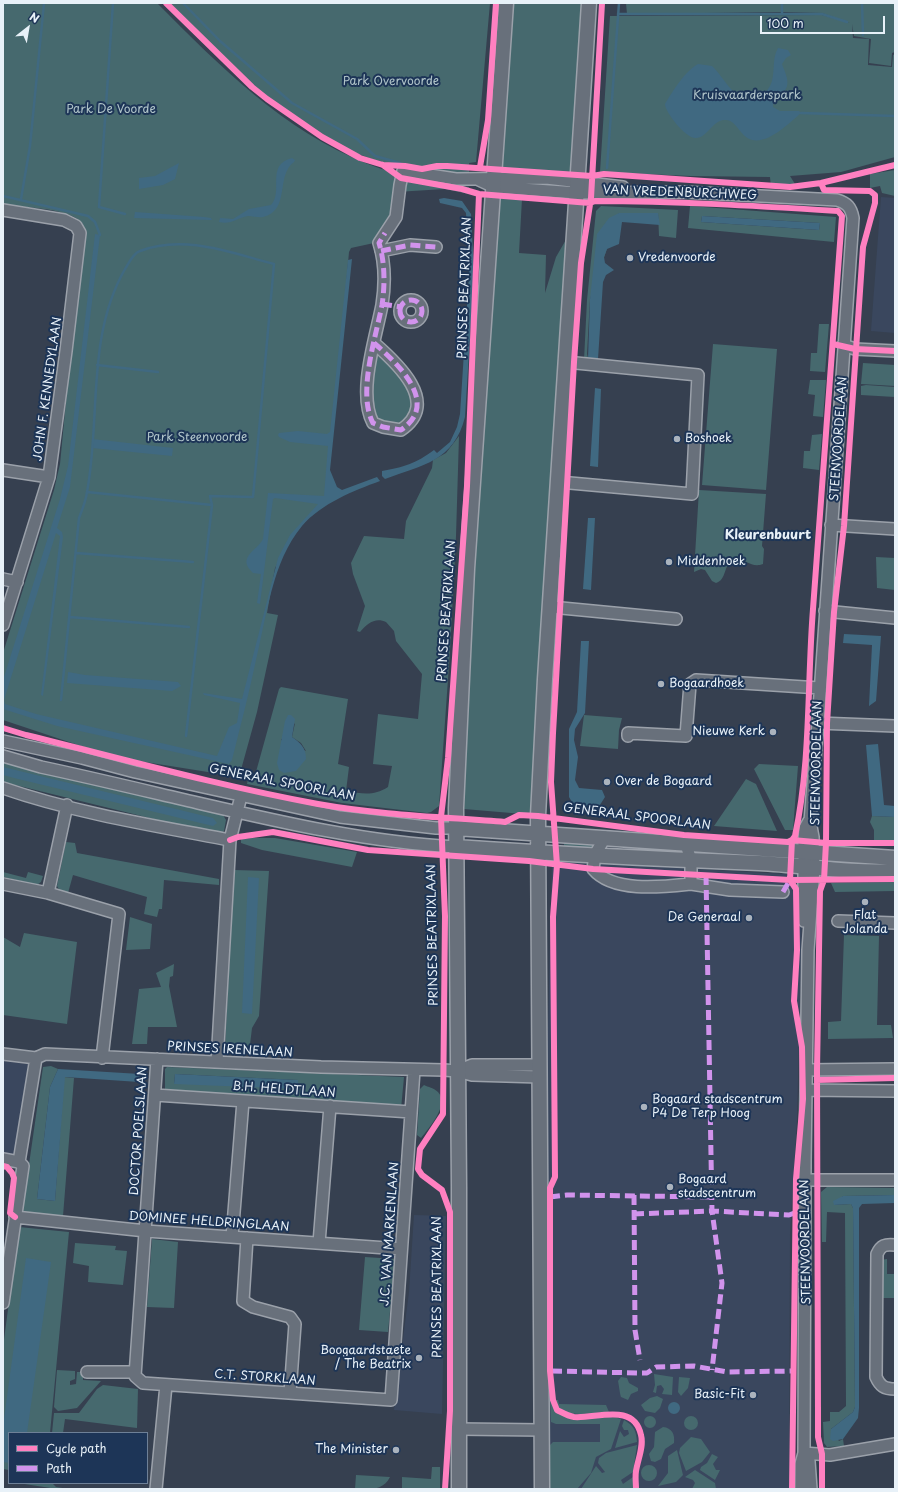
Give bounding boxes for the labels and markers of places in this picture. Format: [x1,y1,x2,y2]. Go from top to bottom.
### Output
place label: Vredenvoorde [638,251,716,265]
marker: Vredenvoorde [625,253,635,263]
place label: Boshoek [685,432,732,446]
marker: Boshoek [672,434,682,444]
place label: Middenhoek [677,555,746,569]
marker: Middenhoek [664,557,674,567]
place label: Bogaardhoek [669,677,744,691]
marker: Bogaardhoek [656,679,666,689]
place label: Nieuwe Kerk [692,725,765,739]
marker: Nieuwe Kerk [768,727,778,737]
place label: Over de Bogaard [615,775,712,789]
marker: Over de Bogaard [602,777,612,787]
marker: Flat Jolanda [860,897,870,907]
place label: Flat Jolanda [842,909,888,937]
place label: De Generaal [668,911,741,925]
marker: De Generaal [744,913,754,923]
place label: Bogaard stadscentrum P4 De Terp Hoog [652,1093,783,1121]
marker: Bogaard stadscentrum P4 De Terp Hoog [639,1102,649,1112]
place label: Bogaard stadscentrum [678,1173,756,1201]
marker: Bogaard stadscentrum [665,1182,675,1192]
place label: Boogaardstaete / The Beatrix [320,1344,411,1372]
marker: Boogaardstaete / The Beatrix [414,1353,424,1363]
place label: Basic-Fit [694,1388,745,1402]
marker: Basic-Fit [748,1390,758,1400]
place label: The Minister [315,1443,388,1457]
marker: The Minister [391,1445,401,1455]

